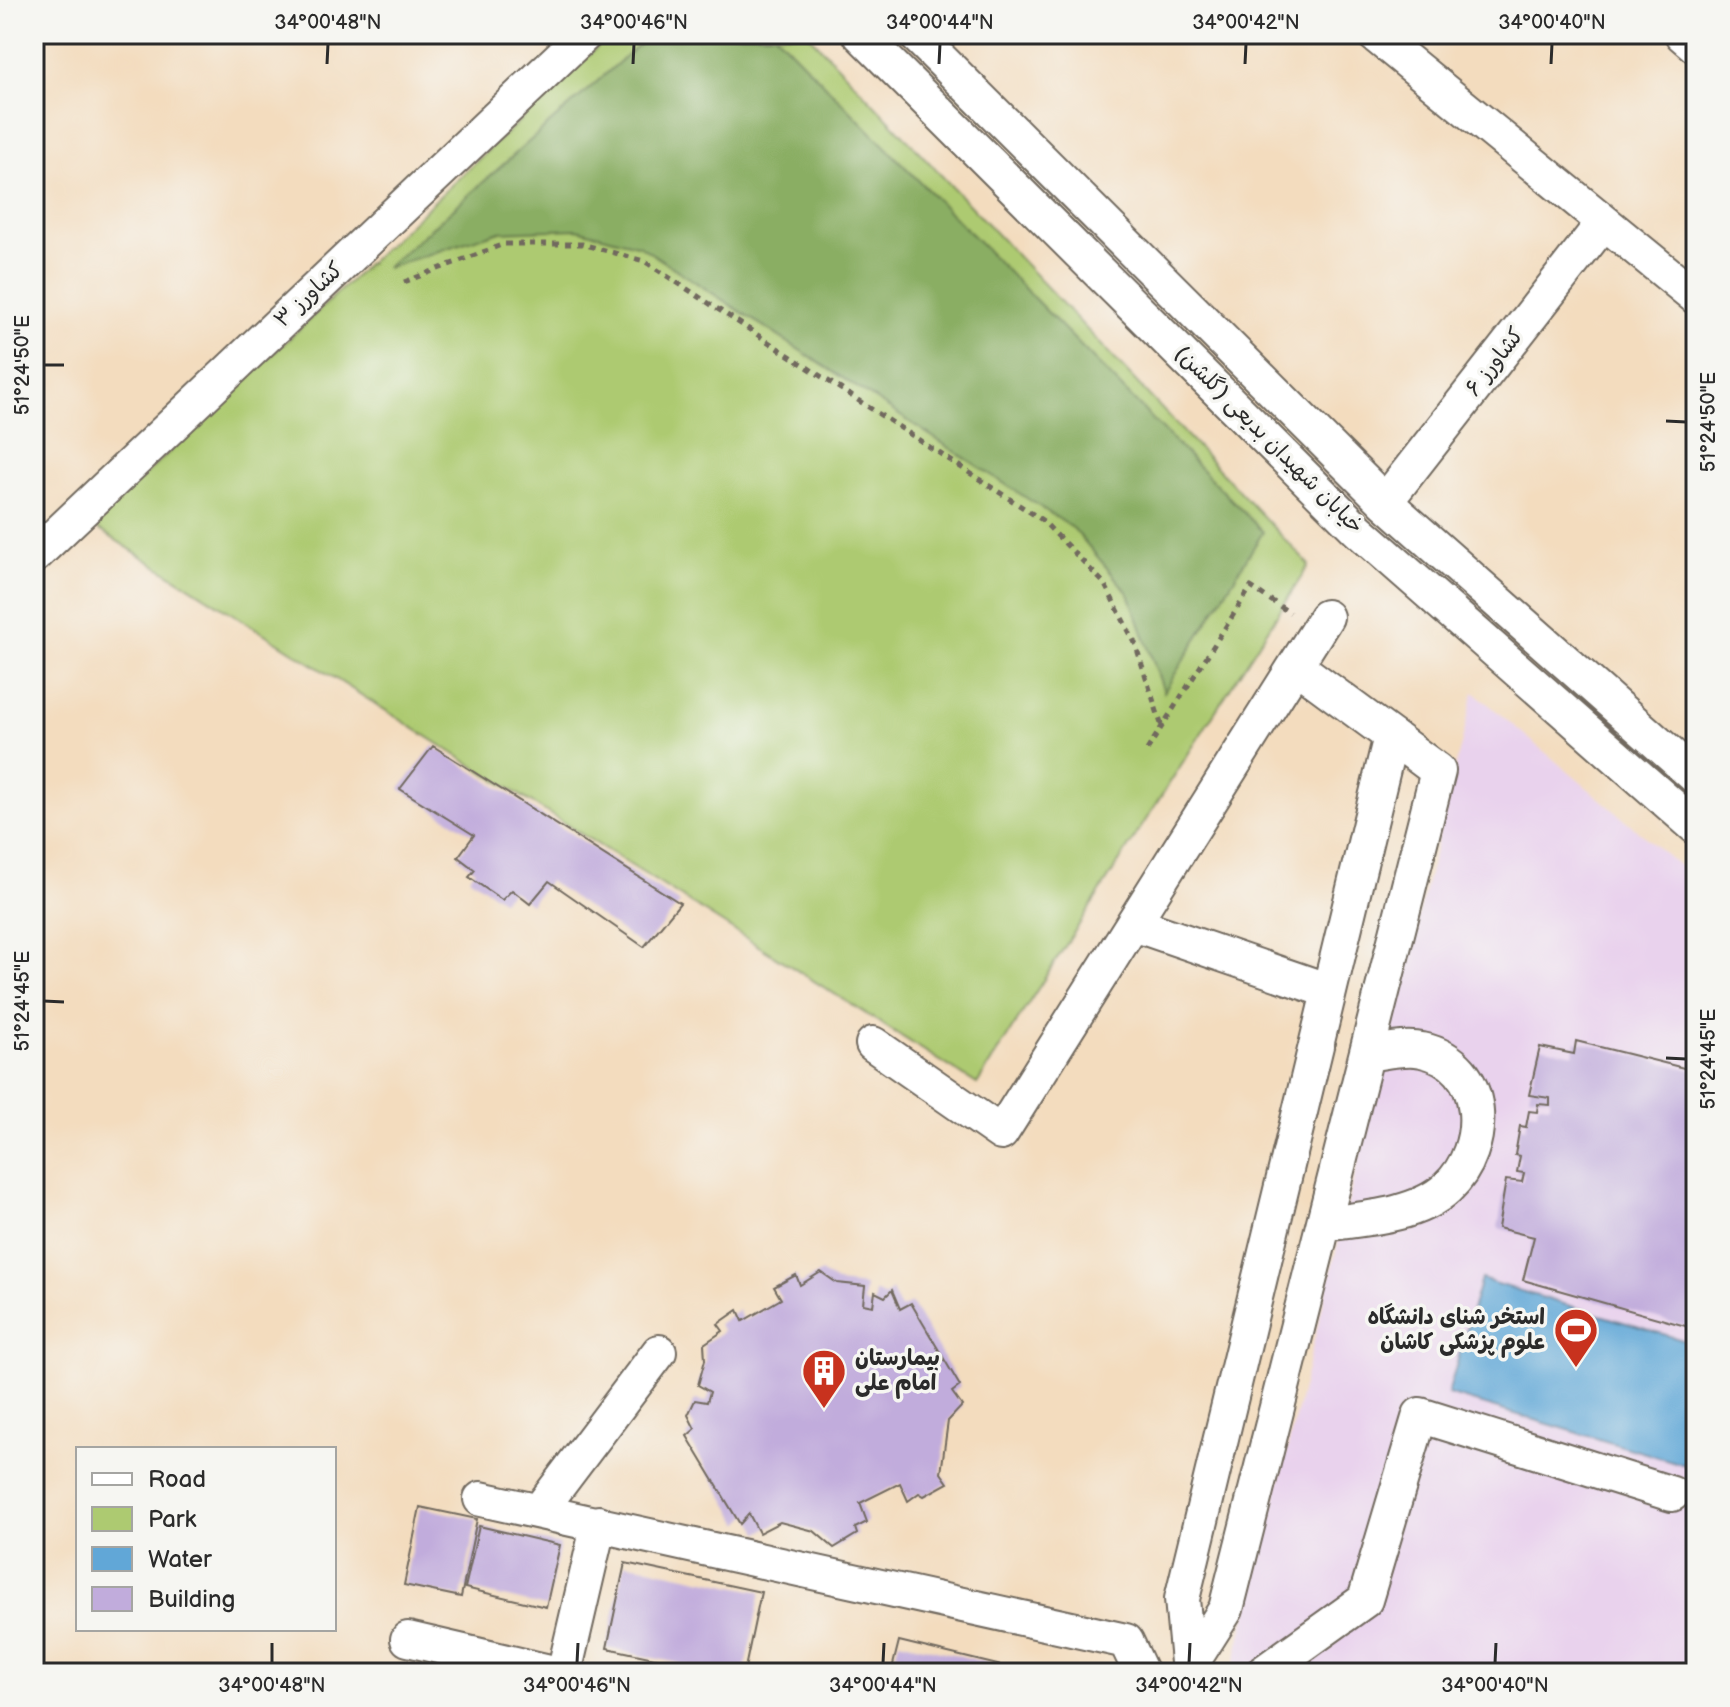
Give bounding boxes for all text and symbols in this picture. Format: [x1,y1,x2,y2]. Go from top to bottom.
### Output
text: 34°00'48"N [274,11,382,35]
text: 34°00'46"N [580,11,688,35]
text: 34°00'44"N [886,11,994,35]
text: 34°00'42"N [1192,11,1300,35]
text: 34°00'40"N [1498,11,1606,35]
street label: کشاورز ۳ [269,256,349,334]
text: 51°24'50"E [11,315,35,415]
street label: کشاورز ۶ [1460,322,1530,402]
street label: خیابان شهیدان بدیعی (گلشن) [1169,340,1369,540]
text: 51°24'50"E [1697,372,1721,472]
text: 51°24'45"E [11,951,35,1051]
text: 51°24'45"E [1697,1009,1721,1109]
place label: استخر شنای دانشگاه علوم پزشکی کاشان [1367,1303,1545,1358]
sports icon: استخر شنای دانشگاه علوم پزشکی کاشان [1552,1306,1600,1369]
place label: بیمارستان امام علی [855,1345,940,1399]
building icon: بیمارستان امام علی [800,1347,848,1410]
legend [76,1447,336,1631]
text: Road [148,1465,206,1494]
text: Park [148,1505,196,1534]
text: Water [148,1545,212,1574]
text: Building [148,1585,235,1614]
text: 34°00'48"N [218,1674,326,1698]
text: 34°00'46"N [523,1674,631,1698]
text: 34°00'44"N [829,1674,937,1698]
text: 34°00'42"N [1135,1674,1243,1698]
text: 34°00'40"N [1441,1674,1549,1698]

